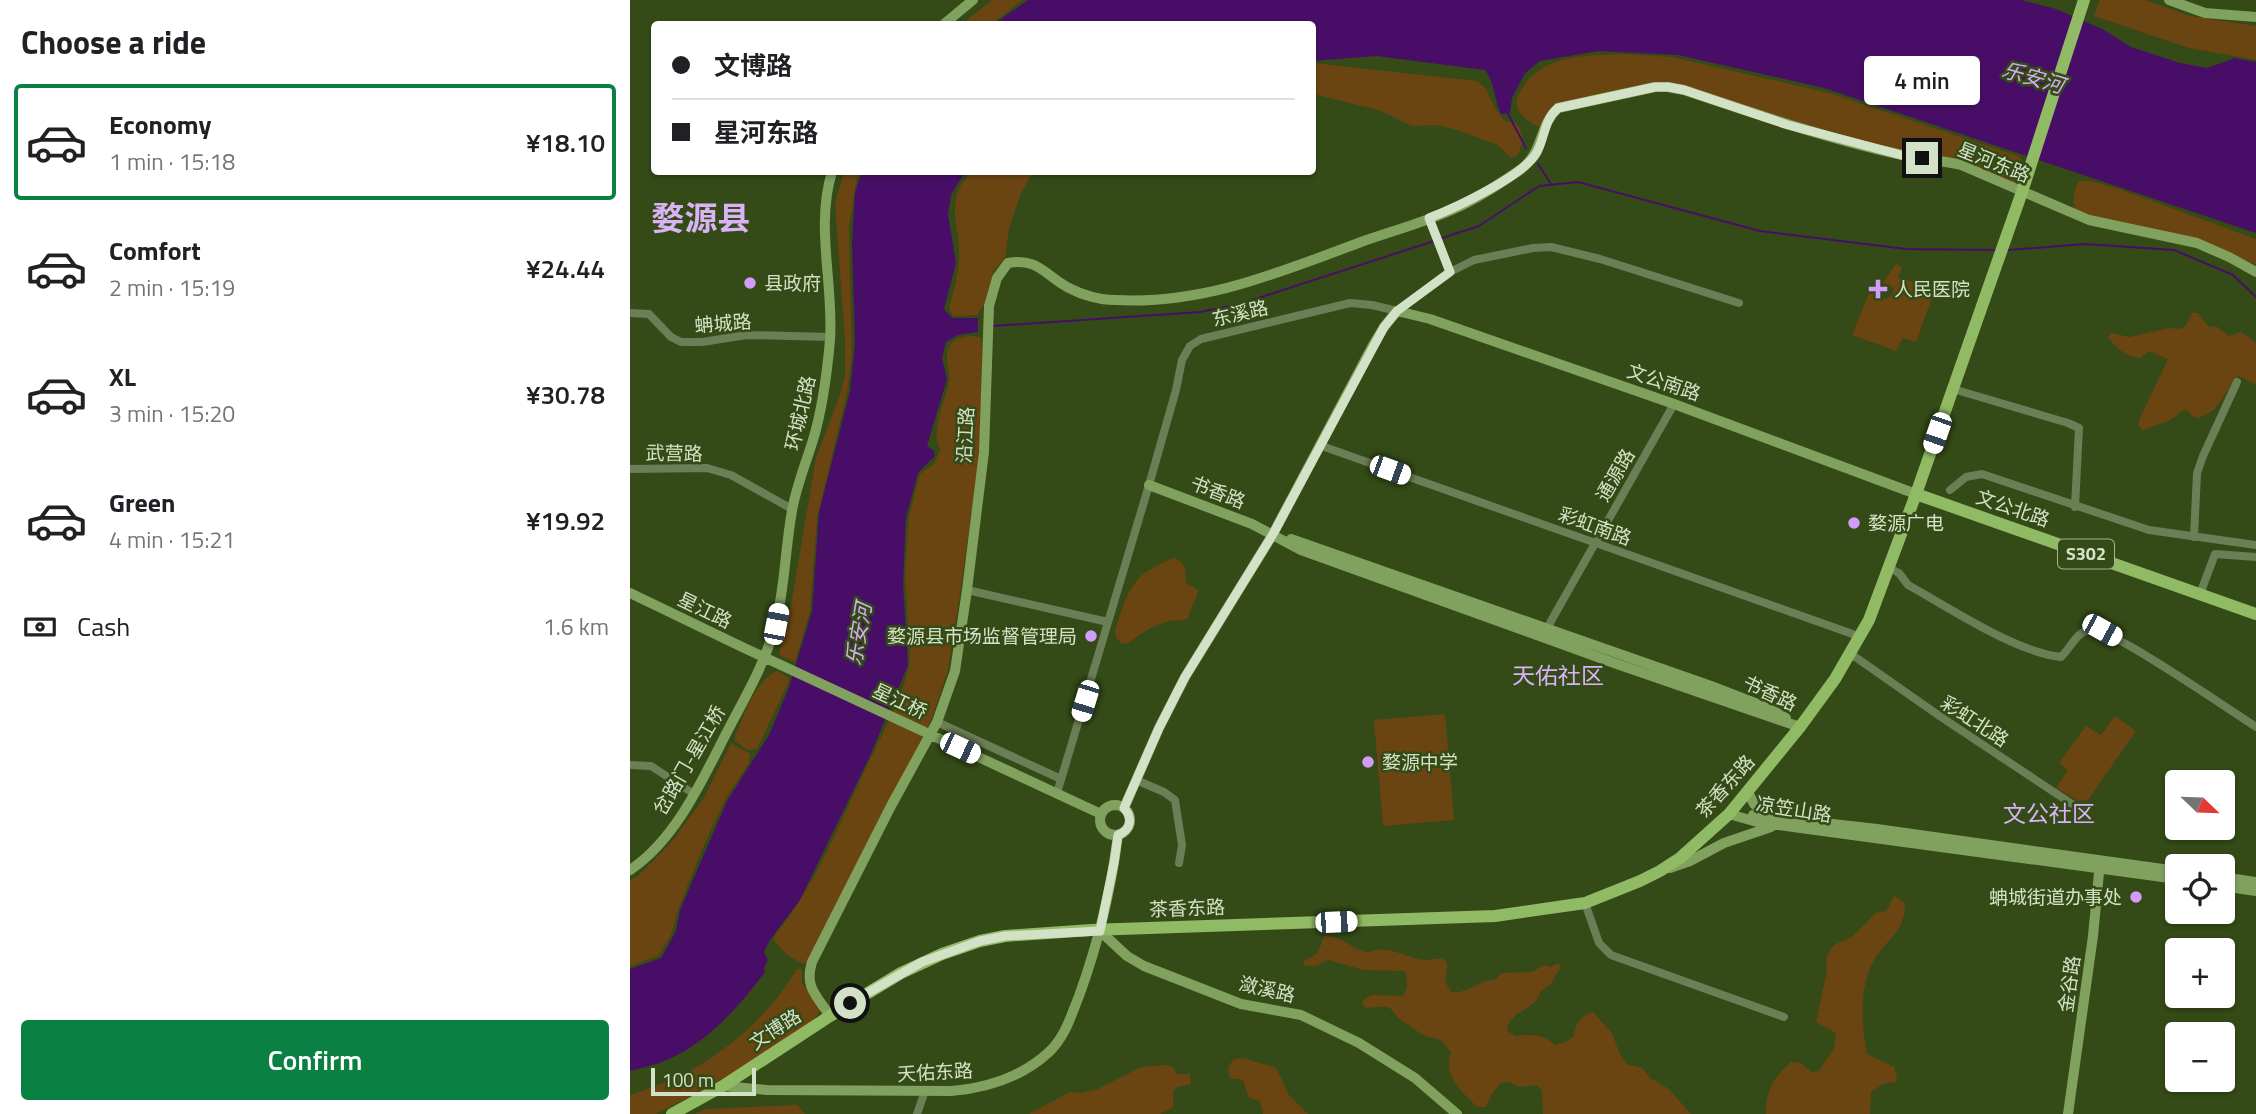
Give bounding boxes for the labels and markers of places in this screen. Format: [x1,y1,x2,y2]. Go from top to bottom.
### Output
place label: 县政府 [764,268,821,297]
place label: 人民医院 [1894,274,1970,303]
marker: 县政府 [742,275,758,291]
marker: 人民医院 [1868,279,1888,299]
place label: 婺源广电 [1868,508,1944,537]
marker: 婺源广电 [1846,515,1862,531]
place label: 婺源县市场监督管理局 [887,621,1077,650]
marker: 婺源县市场监督管理局 [1083,628,1099,644]
place label: 婺源中学 [1382,747,1458,776]
marker: 婺源中学 [1360,754,1376,770]
place label: 蚺城街道办事处 [1989,882,2122,911]
marker: 蚺城街道办事处 [2128,889,2144,905]

